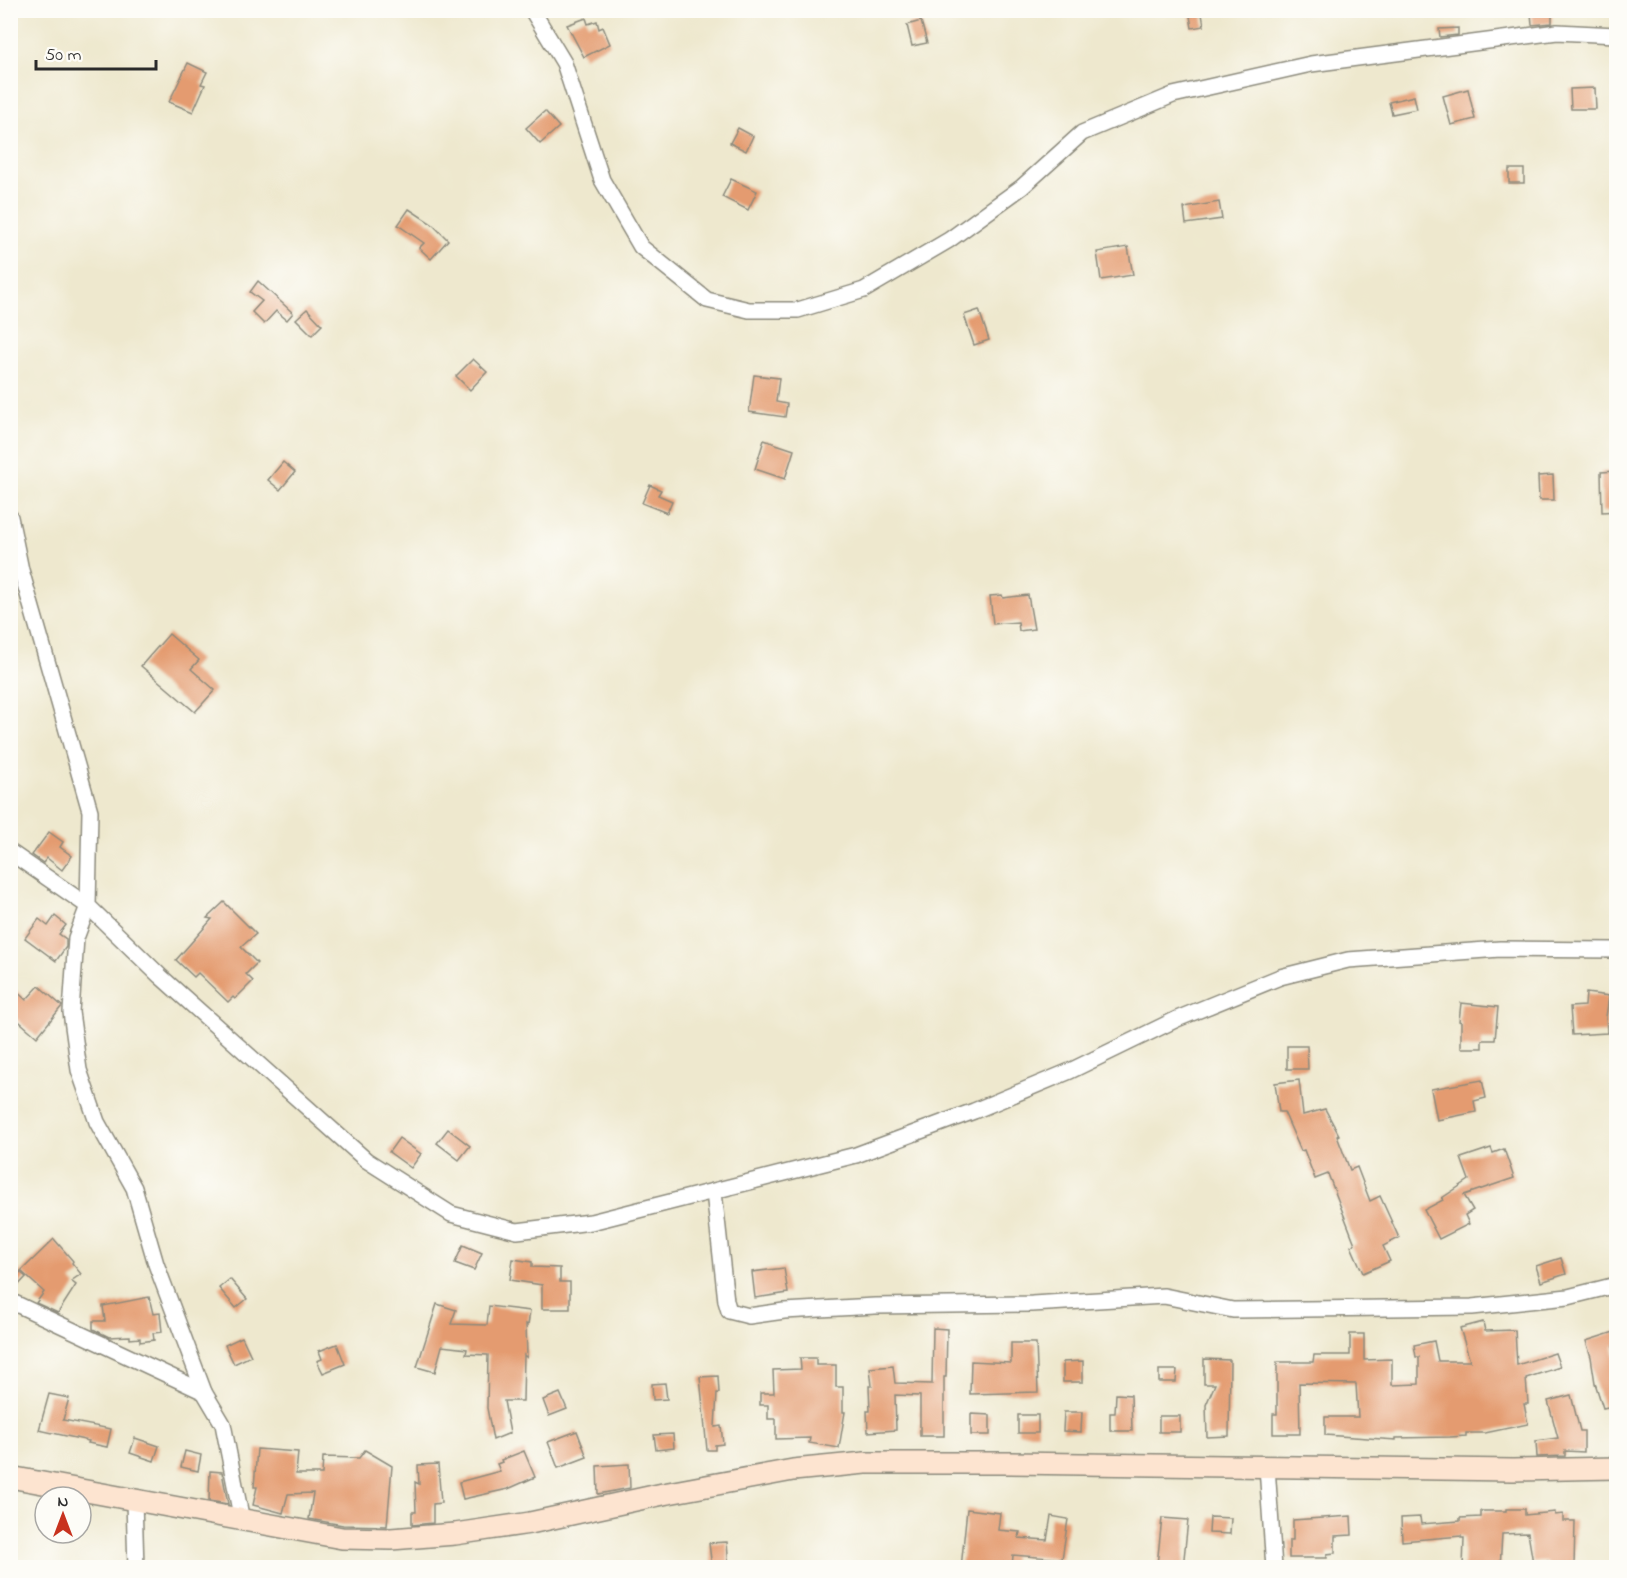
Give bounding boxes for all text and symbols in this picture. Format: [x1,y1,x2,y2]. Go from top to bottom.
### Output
scale bar [36,33,156,71]
text: 50 m [45,43,82,69]
north arrow [33,1485,93,1545]
text: N [58,1490,69,1514]

